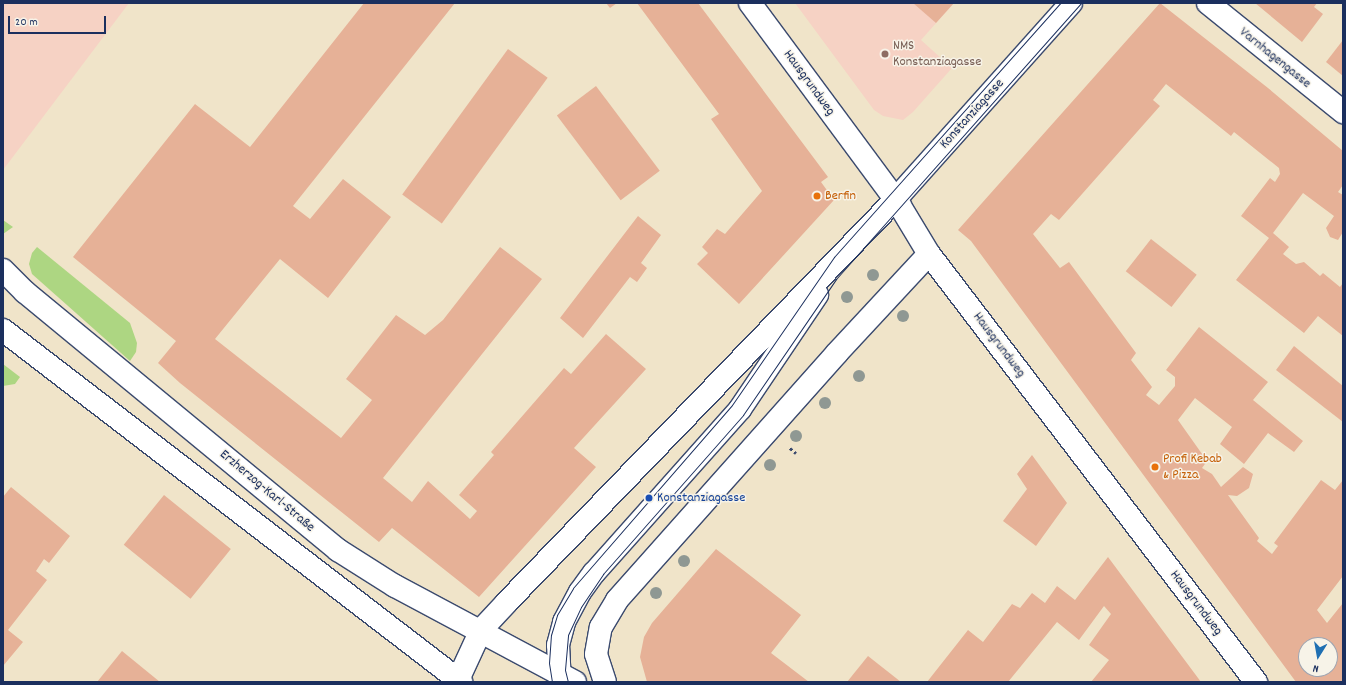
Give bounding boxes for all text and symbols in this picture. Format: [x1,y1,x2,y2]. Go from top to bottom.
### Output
scale bar [10,8,108,34]
text: 20 m [15,14,38,31]
street label: Varnhagengasse [1236,24,1314,92]
place label: NMS Konstanziagasse [893,38,981,70]
street label: Hausgrundweg [779,47,839,119]
marker: NMS Konstanziagasse [880,49,890,59]
street label: Konstanziagasse [936,76,1008,152]
place label: Berfin [825,188,856,204]
marker: Berfin [812,191,822,201]
street label: Hausgrundweg [969,309,1029,381]
street label: Erzherzog-Karl-Straße [216,446,318,536]
place label: Profi Kebab & Pizza [1163,451,1222,484]
marker: Profi Kebab & Pizza [1150,462,1160,472]
place label: Konstanziagasse [657,490,745,506]
marker: Konstanziagasse [644,493,654,503]
street label: Hausgrundweg [1166,567,1226,639]
north arrow [1298,637,1338,677]
text: N [1312,659,1320,676]

